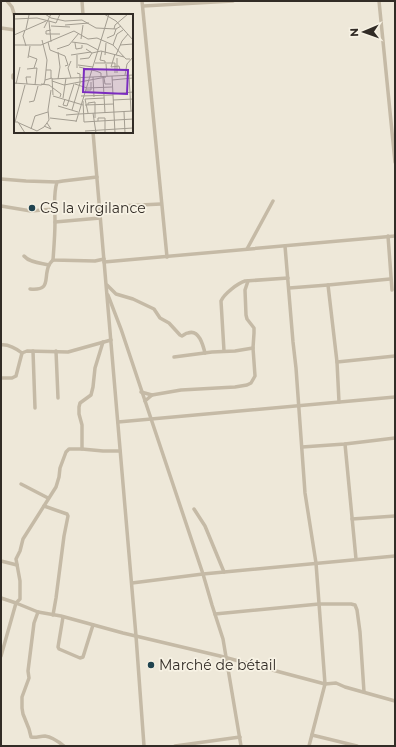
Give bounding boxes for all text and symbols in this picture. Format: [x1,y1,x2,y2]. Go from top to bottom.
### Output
north arrow [344,12,384,52]
inset map [14,14,133,133]
text: N [347,28,361,37]
place label: CS la virgilance [40,199,146,217]
marker: CS la virgilance [27,203,37,213]
place label: Marché de bétail [159,656,276,674]
marker: Marché de bétail [146,660,156,670]

